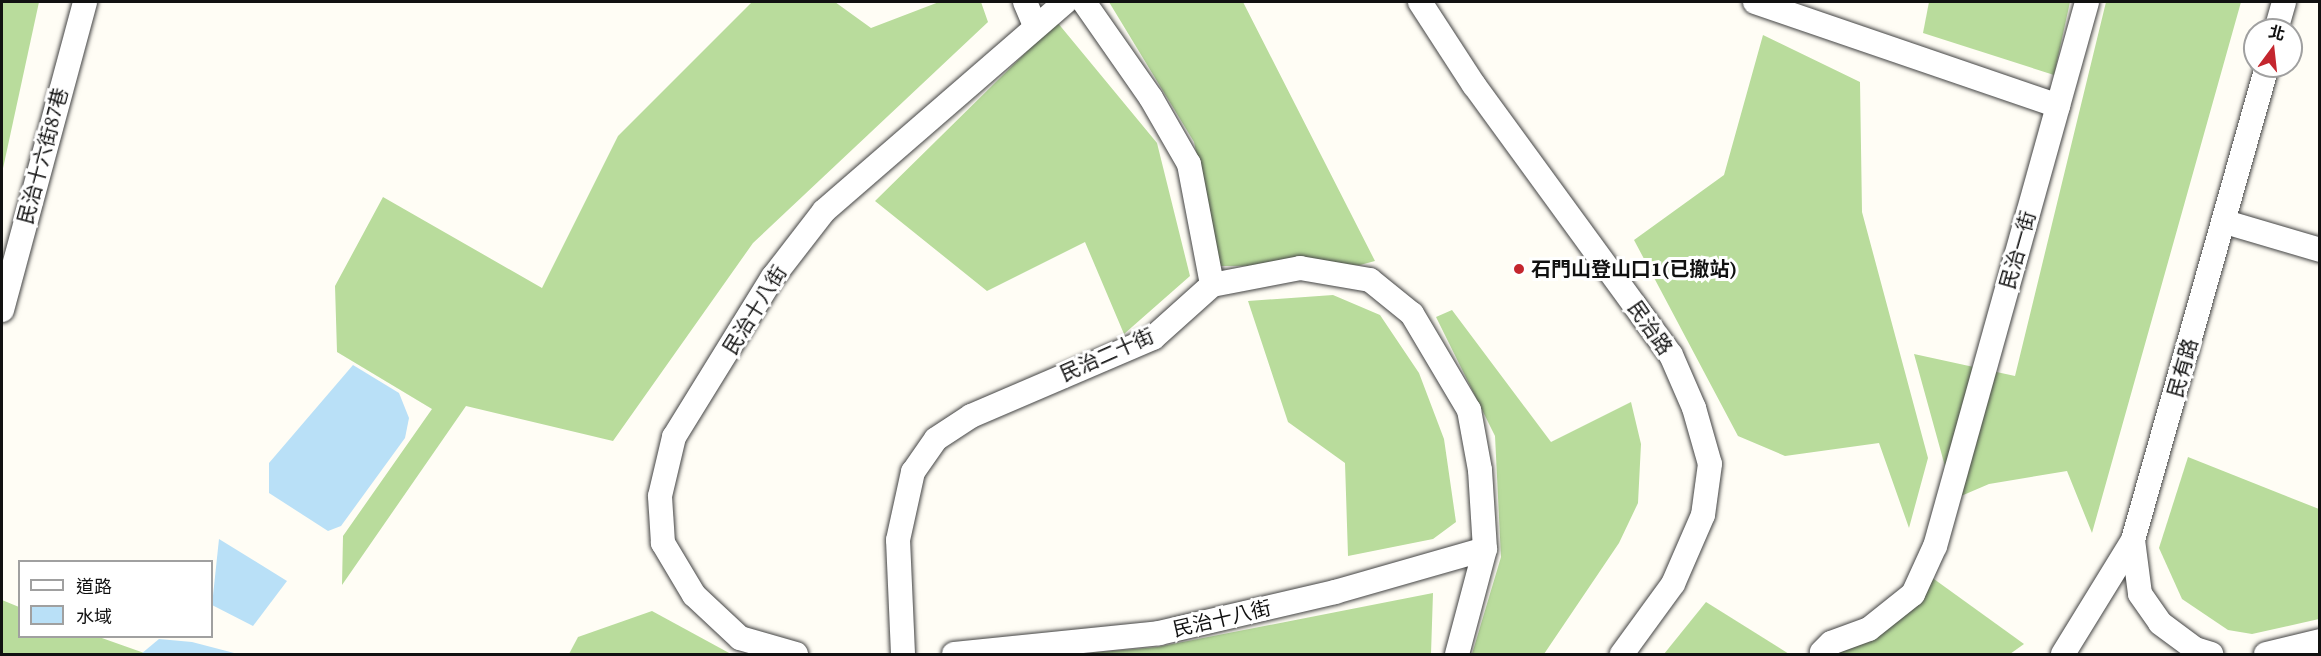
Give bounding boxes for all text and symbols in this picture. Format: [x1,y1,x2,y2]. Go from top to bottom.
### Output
north arrow [2243,18,2303,78]
text: 北 [2267,20,2288,45]
street label: 民治十六街87巷 [13,85,73,227]
street label: 民治一街 [1995,208,2041,292]
place label: 石門山登山口1(已撤站) [1531,257,1737,281]
street label: 民治十八街 [718,261,792,359]
marker: 石門山登山口1(已撤站) [1512,262,1526,276]
street label: 民治路 [1623,297,1677,359]
street label: 民治二十街 [1056,324,1158,386]
street label: 民有路 [2163,336,2203,400]
legend [18,560,213,638]
text: 道路 [76,574,112,599]
street label: 民治十八街 [1171,596,1273,642]
text: 水域 [76,604,112,629]

